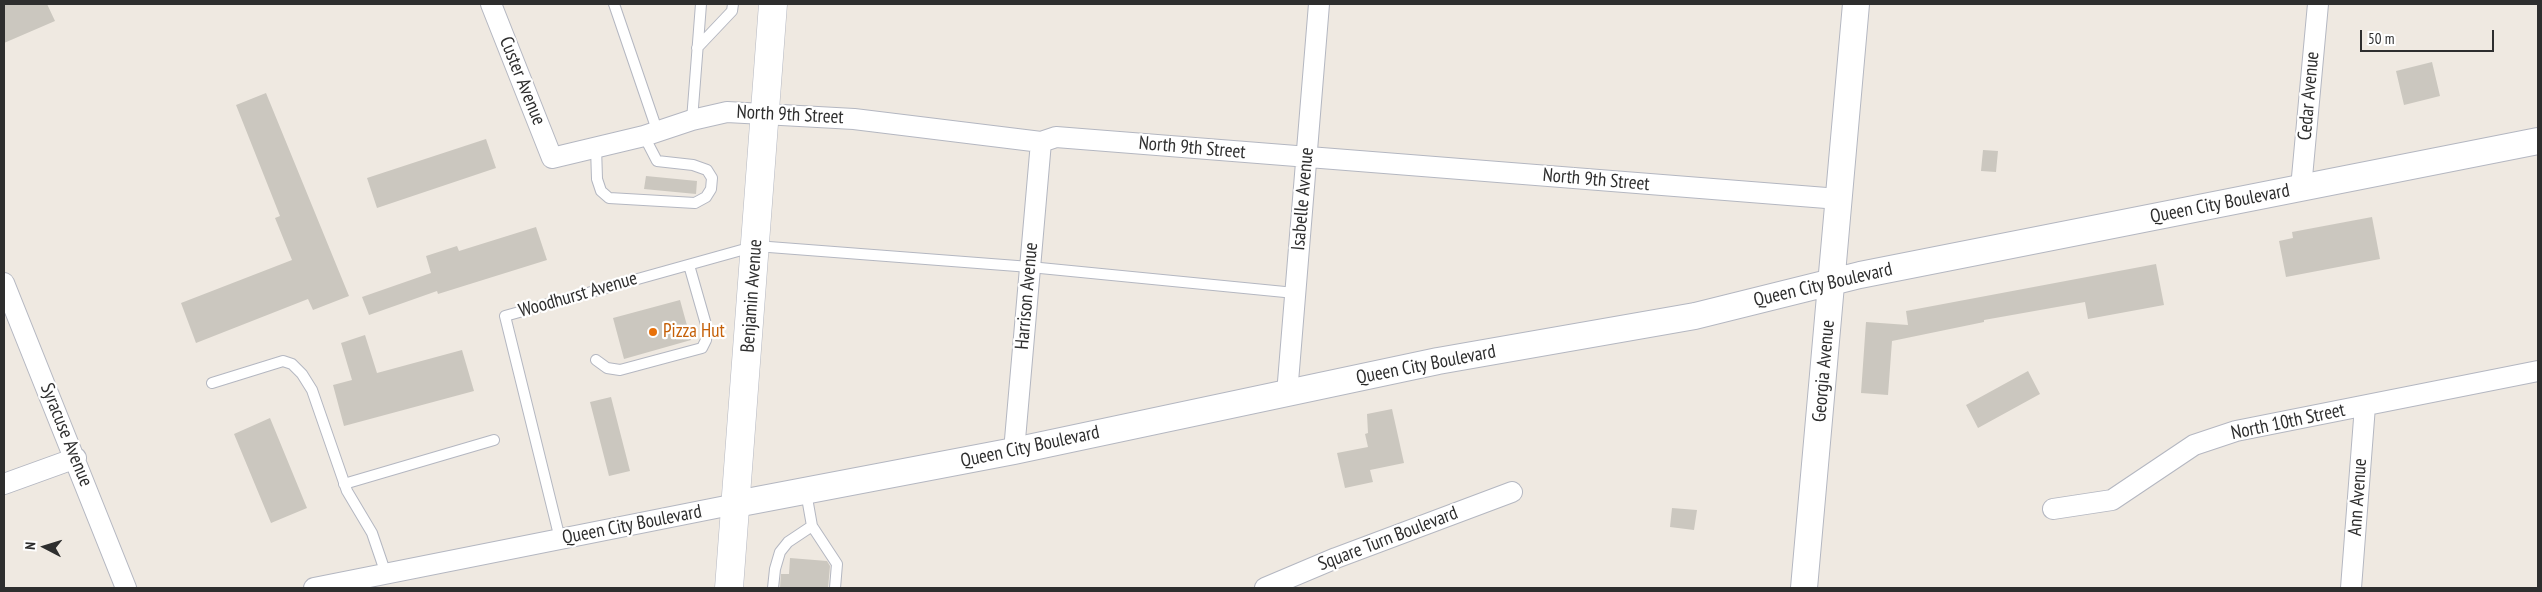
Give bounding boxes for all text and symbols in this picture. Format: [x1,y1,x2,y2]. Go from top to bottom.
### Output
scale bar [2362,20,2496,52]
text: 50 m [2368,29,2394,48]
street label: Custer Avenue [494,33,550,129]
street label: Cedar Avenue [2294,51,2324,141]
street label: North 9th Street [736,101,844,129]
street label: North 9th Street [1138,132,1246,164]
street label: Isabelle Avenue [1287,147,1319,251]
street label: North 9th Street [1542,164,1650,196]
street label: Queen City Boulevard [2148,179,2292,229]
street label: Benjamin Avenue [737,238,767,354]
street label: Harrison Avenue [1011,242,1043,350]
street label: Queen City Boulevard [1752,258,1894,312]
street label: Woodhurst Avenue [516,267,640,323]
street label: Georgia Avenue [1808,319,1840,423]
place label: Pizza Hut [663,321,725,343]
marker: Pizza Hut [647,326,659,338]
street label: Queen City Boulevard [1354,340,1498,390]
street label: Syracuse Avenue [35,380,97,490]
street label: North 10th Street [2229,399,2347,445]
street label: Queen City Boulevard [958,421,1102,473]
street label: Ann Avenue [2344,457,2372,537]
street label: Queen City Boulevard [560,500,704,550]
street label: Square Turn Boulevard [1315,502,1461,576]
north arrow [20,522,70,572]
text: N [21,541,39,550]

